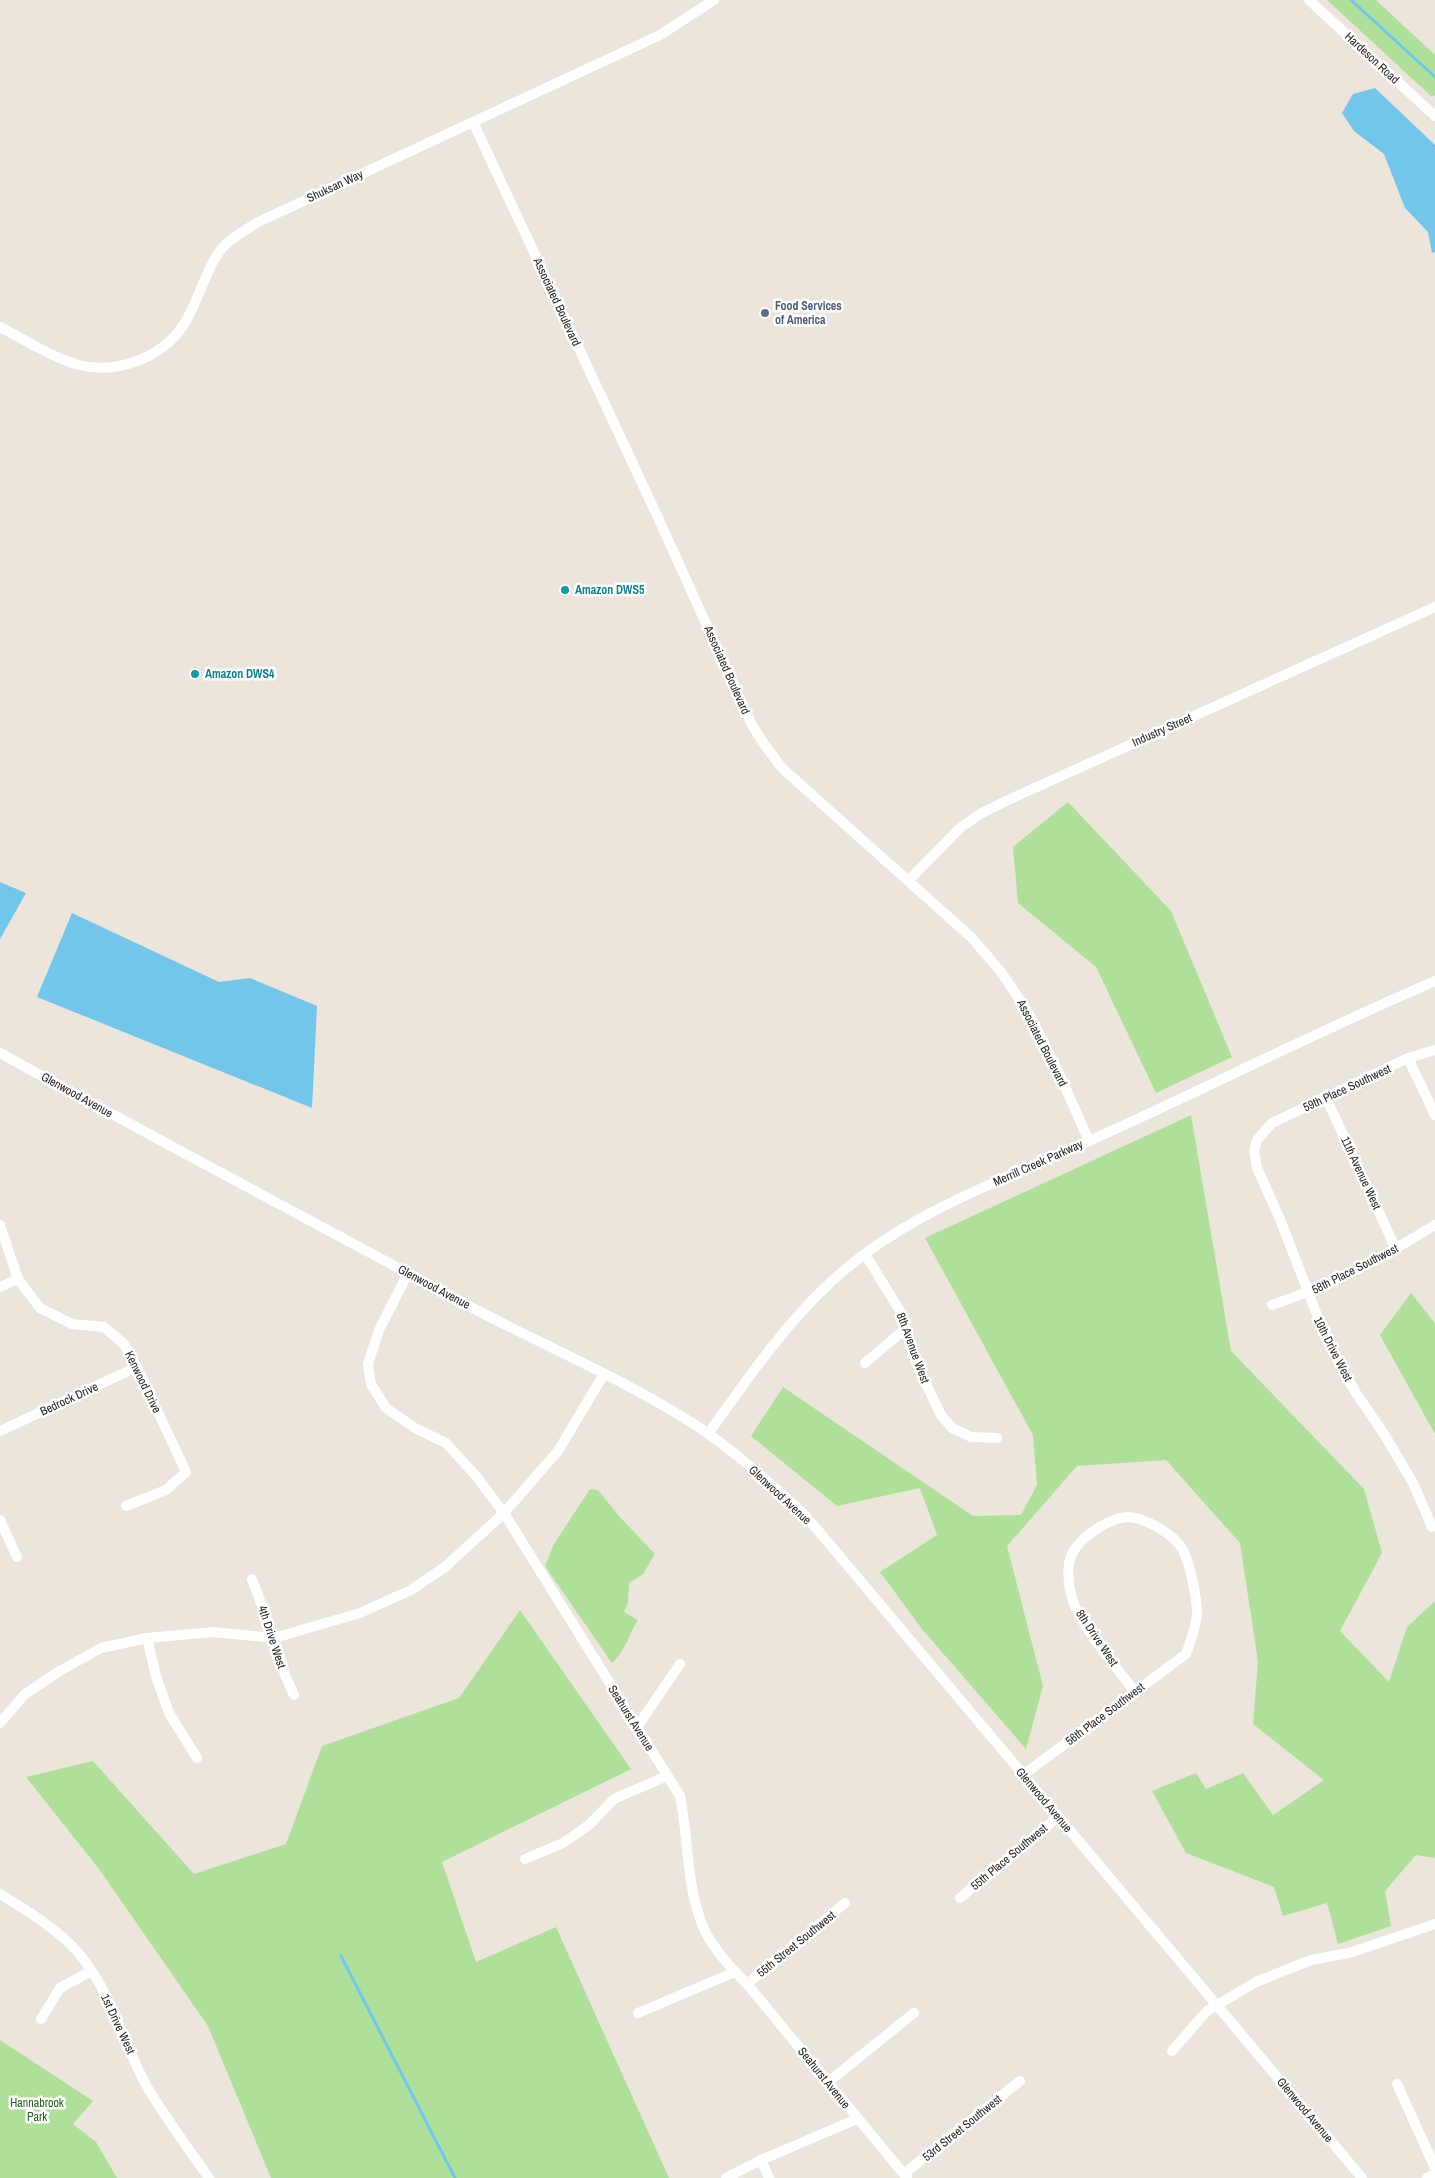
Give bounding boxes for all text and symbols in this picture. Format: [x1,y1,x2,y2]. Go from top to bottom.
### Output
street label: Hardeson Road [1341,29,1403,87]
street label: Shuksan Way [304,166,366,206]
street label: Associated Boulevard [529,254,584,349]
place label: Food Services of America [775,298,842,328]
marker: Food Services of America [759,307,771,319]
place label: Amazon DWS5 [575,582,645,598]
marker: Amazon DWS5 [559,584,571,596]
street label: Associated Boulevard [700,622,754,717]
place label: Amazon DWS4 [205,666,275,682]
marker: Amazon DWS4 [189,668,201,680]
street label: Industry Street [1130,710,1195,750]
street label: Associated Boulevard [1013,996,1071,1089]
street label: 59th Place Southwest [1300,1061,1394,1115]
street label: Glenwood Avenue [38,1069,116,1121]
street label: 11th Avenue West [1337,1134,1385,1212]
street label: Merrill Creek Parkway [991,1136,1086,1190]
street label: 58th Place Southwest [1309,1240,1401,1298]
street label: Glenwood Avenue [395,1261,473,1313]
street label: 8th Avenue West [893,1310,933,1386]
street label: 10th Drive West [1310,1314,1356,1384]
street label: Kenwood Drive [121,1348,165,1416]
street label: Bedrock Drive [37,1379,101,1419]
street label: Glenwood Avenue [745,1462,815,1528]
street label: 4th Drive West [254,1604,290,1671]
street label: 8th Drive West [1072,1607,1122,1670]
street label: 56th Place Southwest [1062,1679,1148,1749]
street label: Seahurst Avenue [604,1682,658,1754]
street label: Glenwood Avenue [1012,1764,1076,1836]
street label: 55th Place Southwest [967,1820,1051,1894]
street label: 55th Street Southwest [753,1907,839,1981]
street label: 1st Drive West [97,1991,139,2057]
street label: Seahurst Avenue [794,2044,854,2112]
street label: Glenwood Avenue [1273,2074,1337,2146]
street label: 53rd Street Southwest [919,2091,1005,2165]
park label: Hannabrook Park [10,2095,64,2125]

